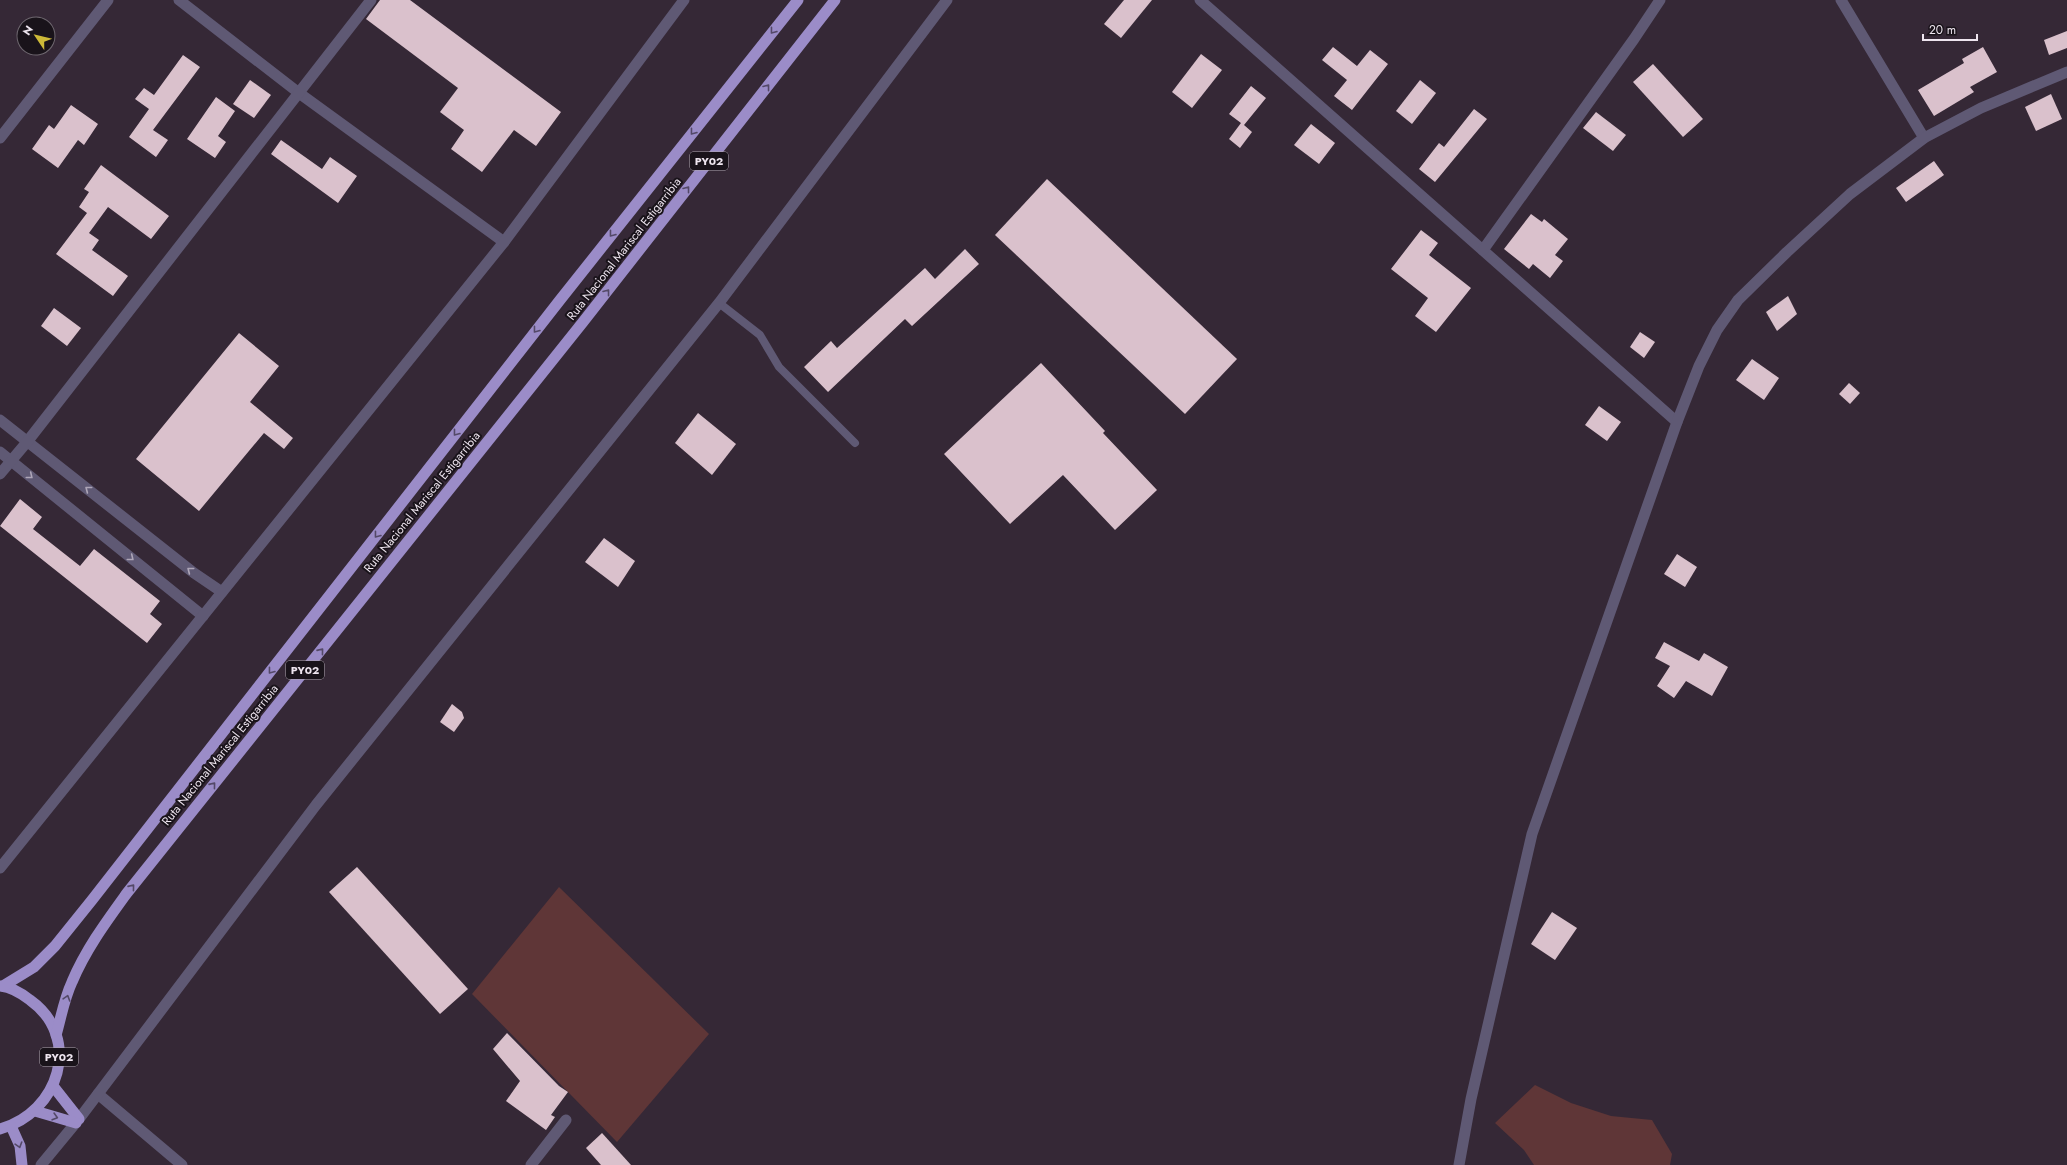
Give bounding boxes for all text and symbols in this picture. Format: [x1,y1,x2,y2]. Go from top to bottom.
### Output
north arrow [16,16,56,56]
scale bar [1923,16,1977,42]
text: 20 m [1929,21,1956,39]
text: N [19,22,37,38]
one-way arrow [771,26,778,33]
one-way arrow [763,84,770,91]
one-way arrow [690,128,697,135]
road number: PY02 [690,152,728,170]
street label: Ruta Nacional Mariscal Estigarribia [562,174,686,324]
one-way arrow [682,187,689,194]
one-way arrow [610,230,617,237]
one-way arrow [602,289,609,296]
one-way arrow [534,326,541,333]
street label: Ruta Nacional Mariscal Estigarribia [359,427,485,576]
one-way arrow [454,428,461,435]
one-way arrow [26,472,33,479]
one-way arrow [85,487,92,494]
one-way arrow [374,531,381,538]
one-way arrow [127,553,134,560]
one-way arrow [187,567,194,574]
one-way arrow [316,648,323,655]
road number: PY02 [286,661,324,679]
one-way arrow [268,666,275,673]
street label: Ruta Nacional Mariscal Estigarribia [157,680,283,829]
one-way arrow [209,782,216,789]
one-way arrow [127,884,134,891]
one-way arrow [62,995,71,1002]
road number: PY02 [40,1048,78,1066]
one-way arrow [51,1112,58,1121]
one-way arrow [14,1141,23,1148]

